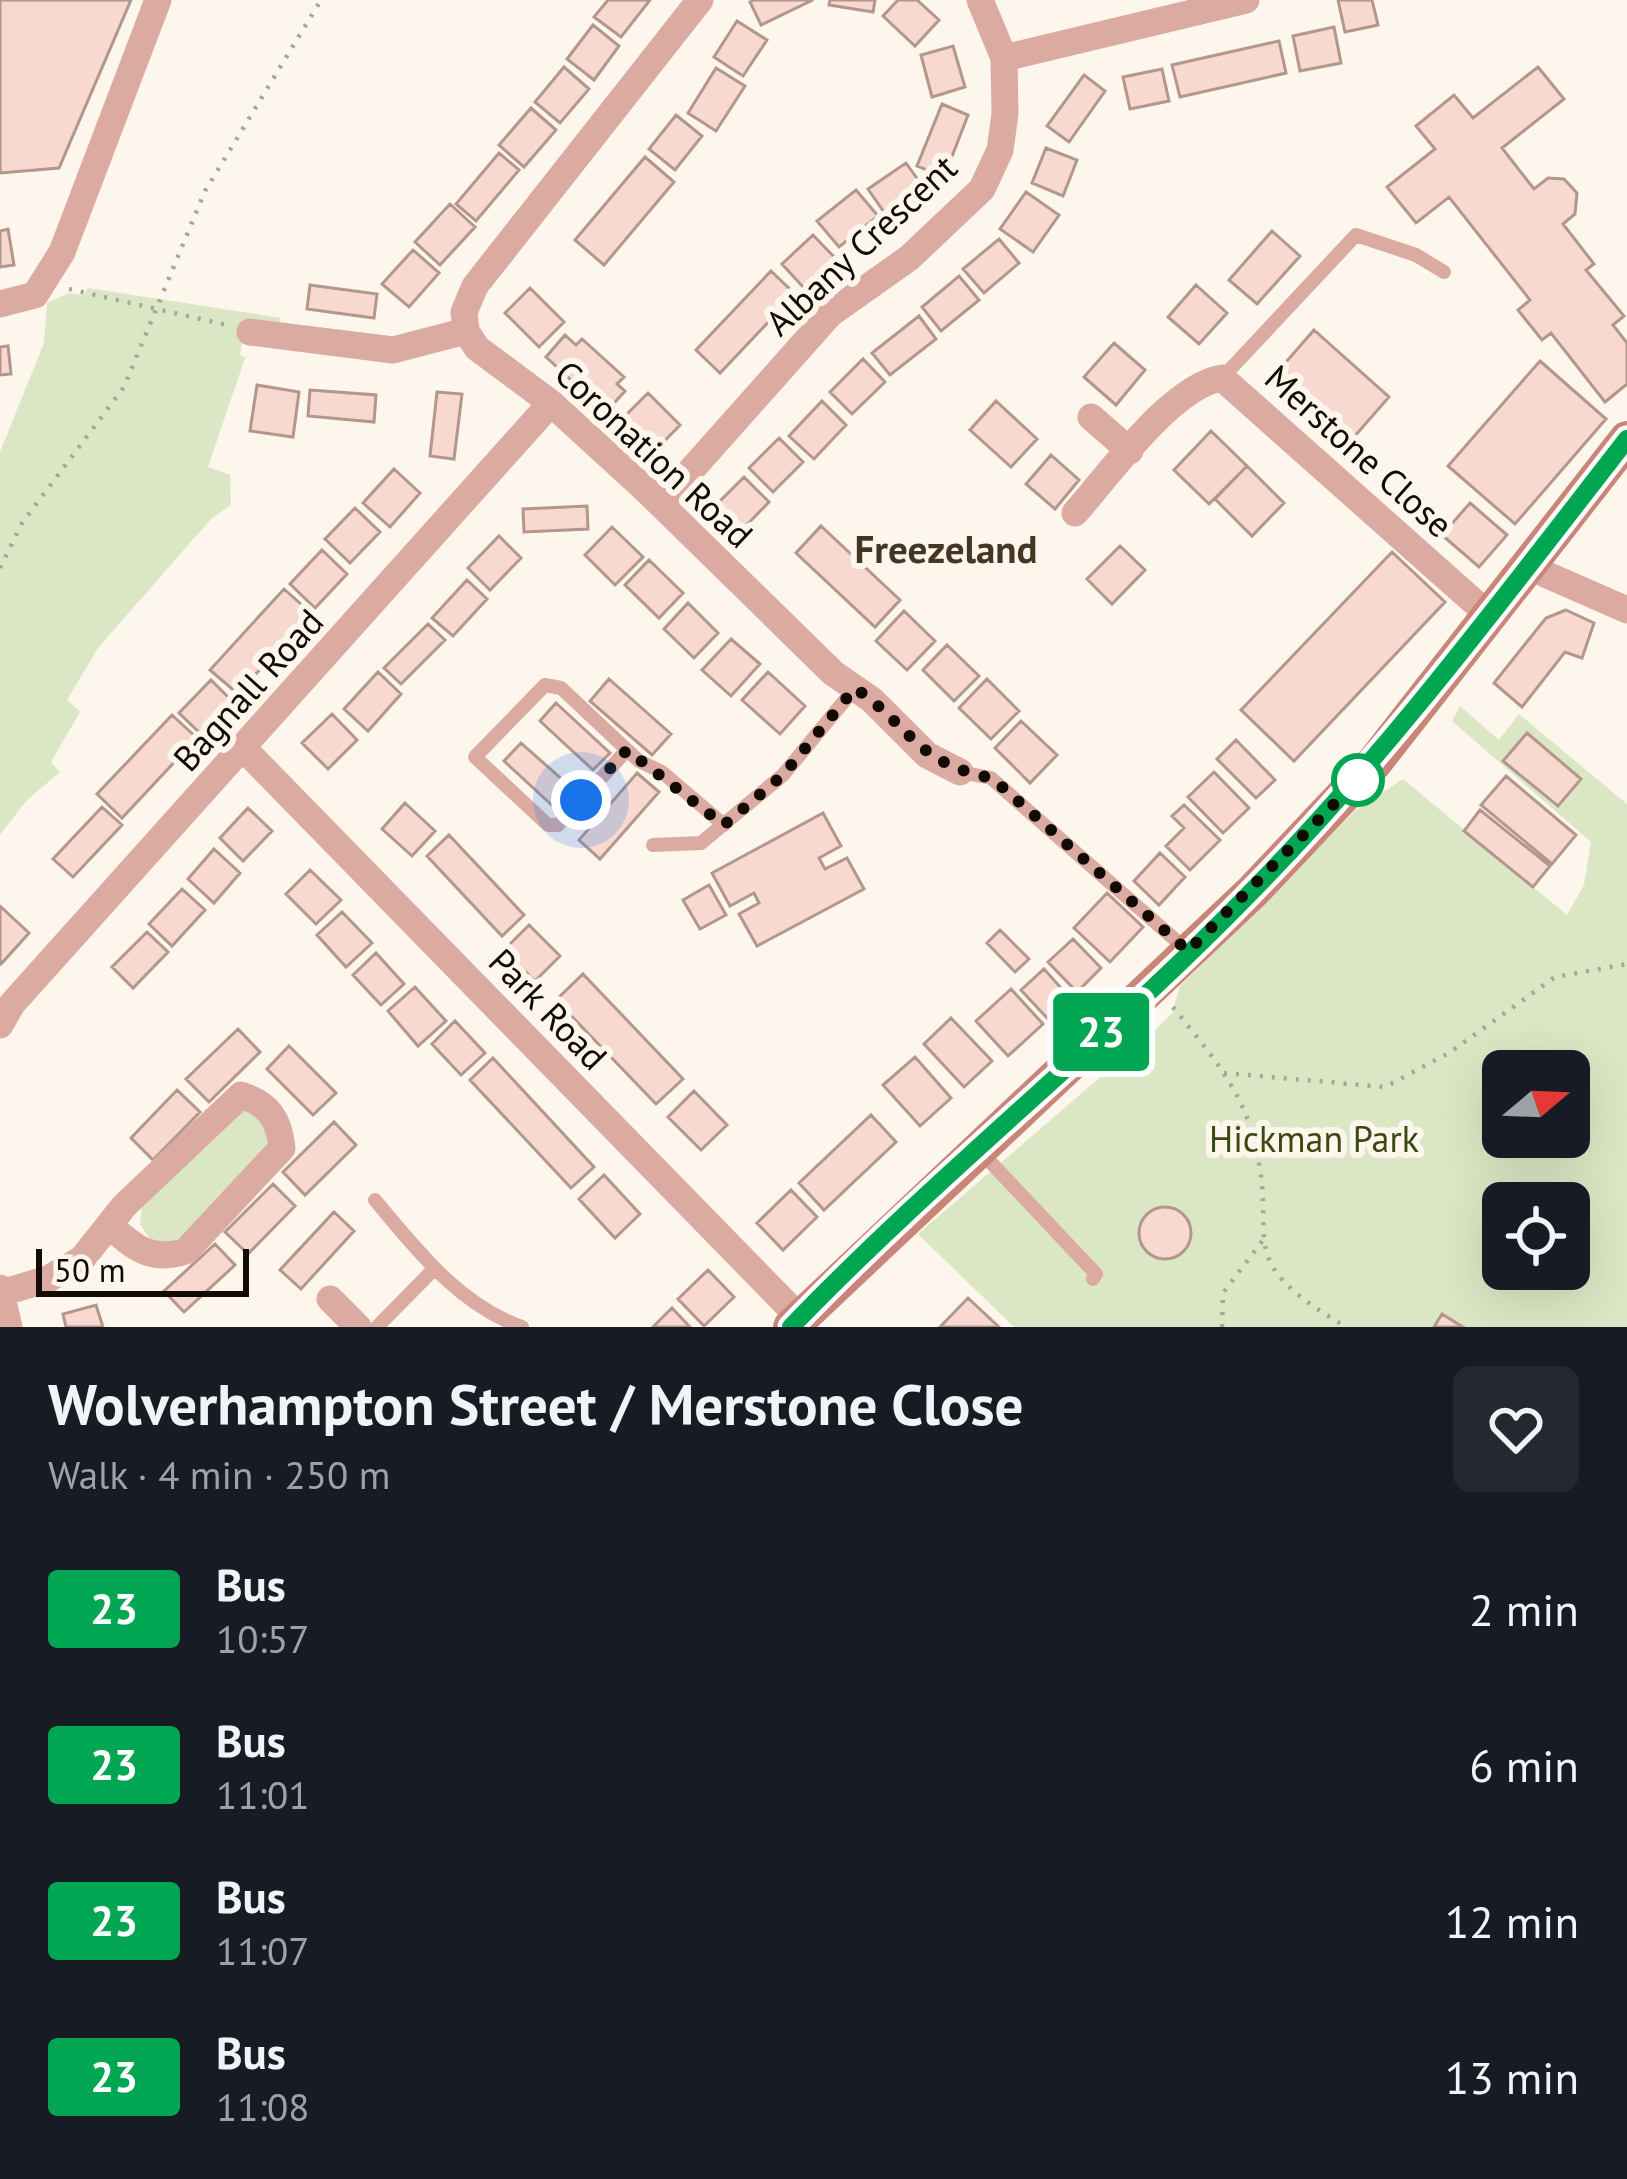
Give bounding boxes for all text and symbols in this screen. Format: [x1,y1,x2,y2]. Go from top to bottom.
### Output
street label: Albany Crescent [755,144,966,345]
street label: Coronation Road [545,350,763,558]
street label: Merstone Close [1256,354,1463,547]
district label: Freezeland [854,523,1038,574]
street label: Bagnall Road [162,599,333,781]
unlabelled marker [1333,755,1383,805]
your location [551,770,611,830]
street label: Park Road [479,938,618,1079]
line badge: 23 [1047,993,1155,1071]
text: 23 [1077,1004,1125,1059]
north arrow [1482,1050,1590,1158]
map controls [1482,1050,1590,1290]
park label: Hickman Park [1209,1115,1419,1162]
button: locate [1482,1182,1590,1290]
scale bar [36,1243,249,1296]
text: 50 m [54,1248,126,1291]
button: heart [1453,1366,1579,1492]
text: Wolverhampton Street / Merstone Close [48,1367,1023,1441]
text: Walk · 4 min · 250 m [48,1449,390,1500]
text: Bus [216,1555,286,1613]
text: 2 min [1469,1580,1579,1638]
text: 23 [90,1581,138,1636]
text: 10:57 [216,1613,310,1664]
text: Bus [216,1711,286,1769]
text: 6 min [1469,1736,1579,1794]
text: 23 [90,1737,138,1792]
text: 11:01 [216,1769,310,1820]
text: Bus [216,1867,286,1925]
text: 12 min [1445,1892,1579,1950]
text: 23 [90,1893,138,1948]
text: 11:07 [216,1925,310,1976]
text: Bus [216,2023,286,2081]
text: 13 min [1445,2048,1579,2106]
text: 23 [90,2049,138,2104]
text: 11:08 [216,2081,310,2132]

